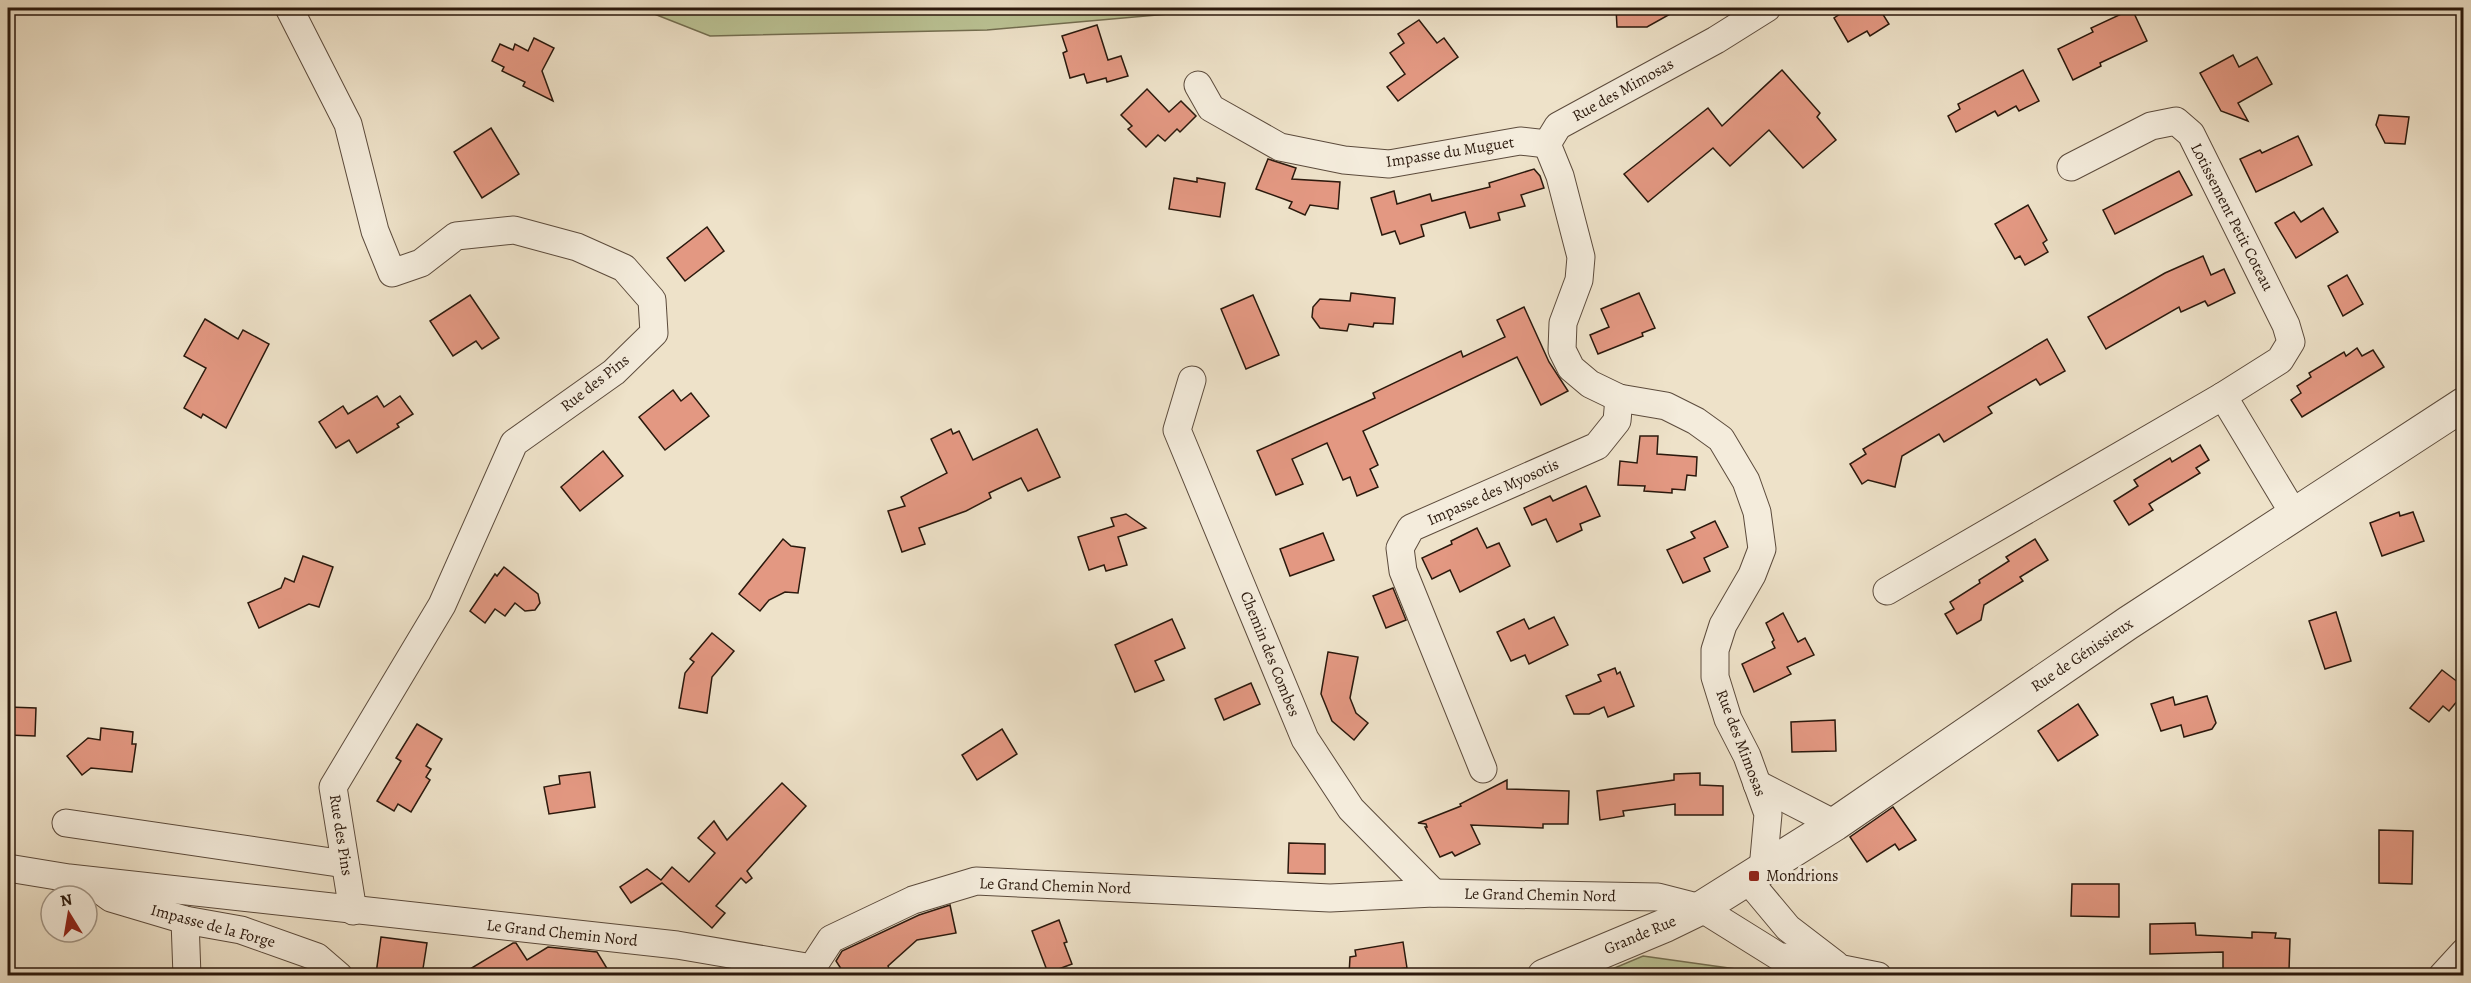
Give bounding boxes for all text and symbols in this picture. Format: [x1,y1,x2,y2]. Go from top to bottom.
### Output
street label: Rue des Mimosas [1568,53,1678,127]
street label: Impasse du Muguet [1384,131,1516,173]
street label: Lotissement Petit Coteau [2185,139,2279,295]
street label: Rue des Pins [556,349,634,417]
street label: Impasse des Myosotis [1424,453,1562,531]
street label: Chemin des Combes [1235,588,1305,720]
street label: Rue de Génissieux [2027,612,2138,697]
street label: Rue des Mimosas [1710,686,1772,800]
street label: Rue des Pins [324,793,358,877]
place label: Mondrions [1766,865,1838,887]
marker: Mondrions [1747,869,1761,883]
street label: Le Grand Chemin Nord [979,872,1132,900]
street label: Le Grand Chemin Nord [1464,883,1617,907]
north arrow [39,884,99,944]
text: N [59,888,74,912]
street label: Impasse de la Forge [148,899,278,953]
street label: Grande Rue [1600,910,1680,960]
street label: Le Grand Chemin Nord [485,914,639,952]

